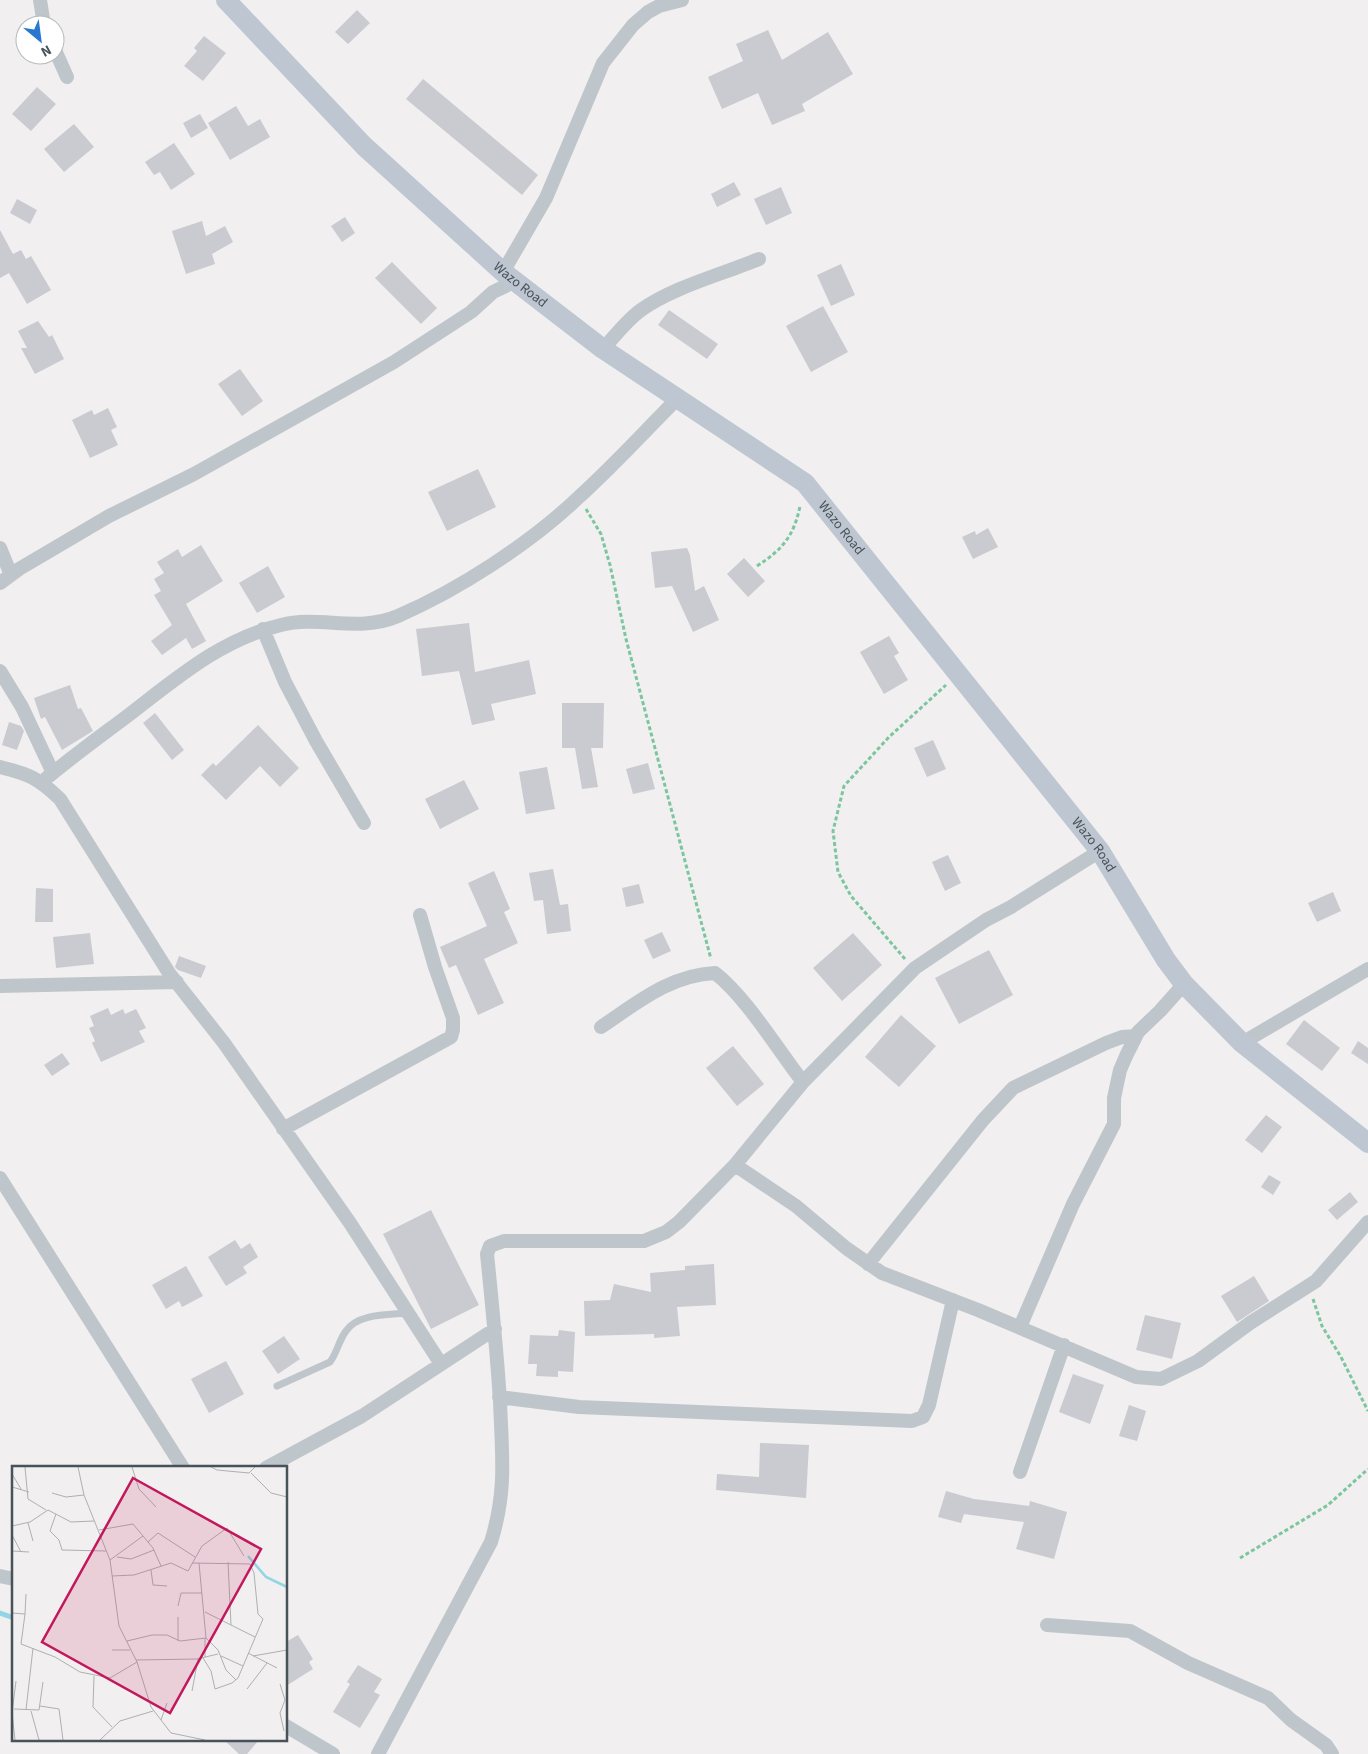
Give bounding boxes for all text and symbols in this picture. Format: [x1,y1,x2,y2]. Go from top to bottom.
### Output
north arrow [15,15,65,65]
text: N [37,39,55,61]
street label: Wazo Road [488,257,552,313]
street label: Wazo Road [813,497,869,559]
street label: Wazo Road [1067,813,1121,876]
inset map [12,1466,288,1742]

